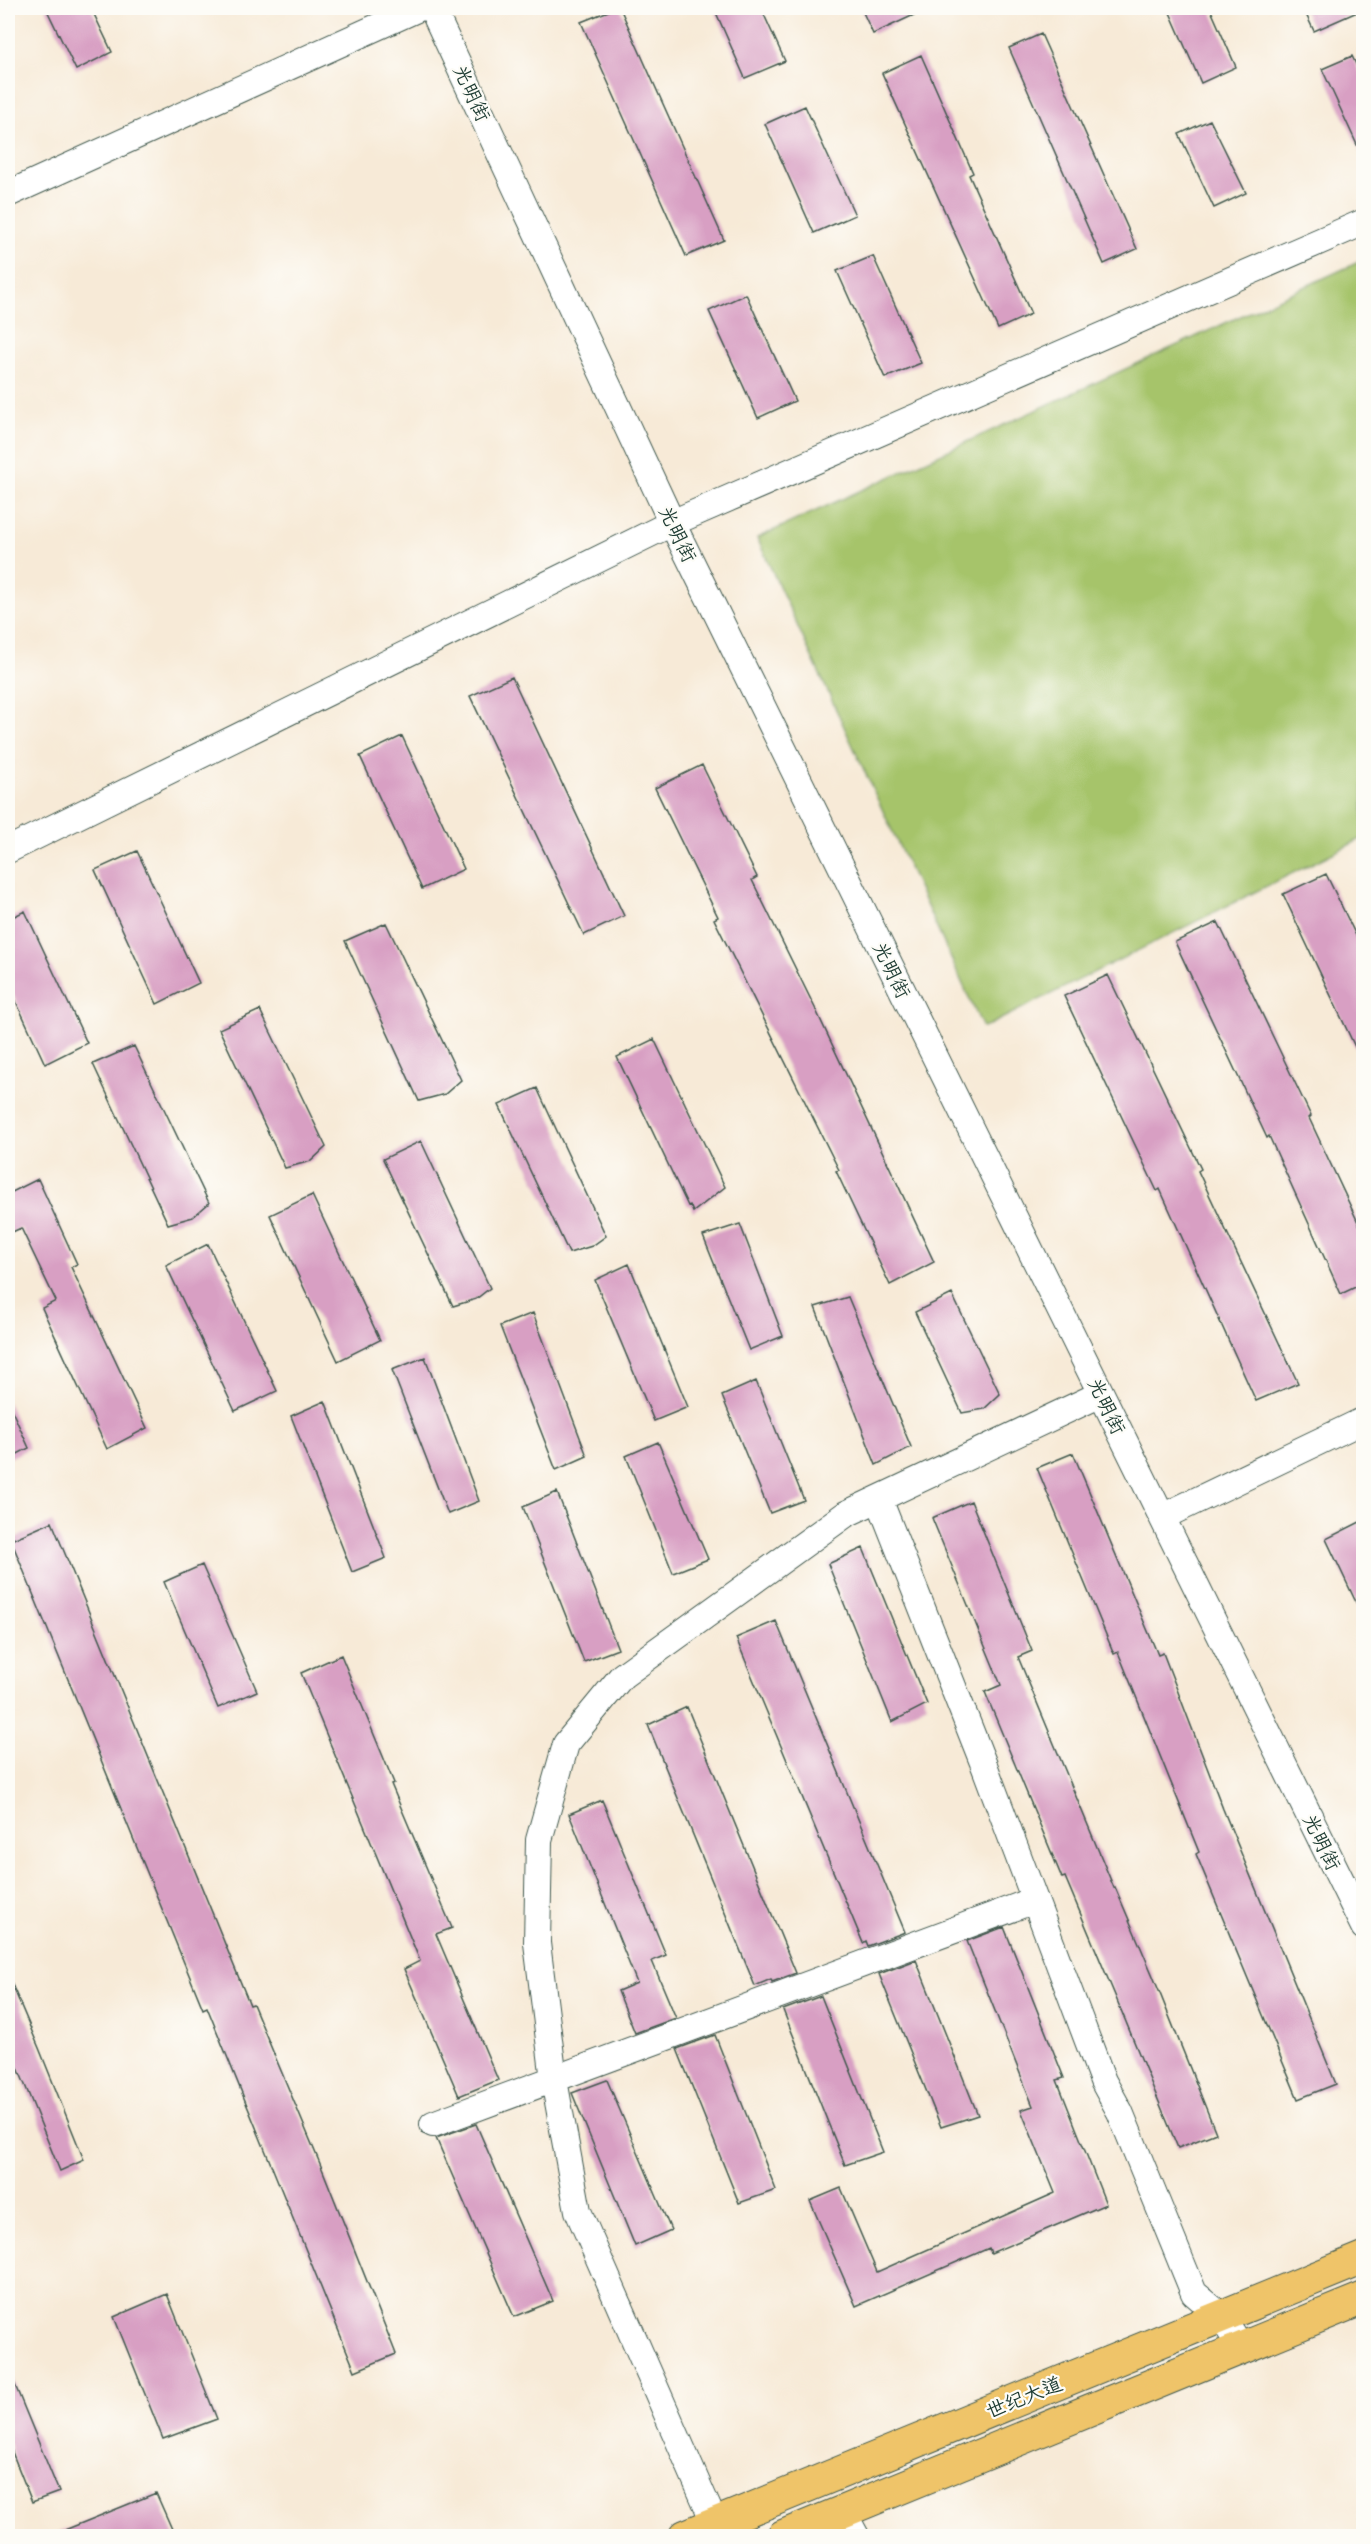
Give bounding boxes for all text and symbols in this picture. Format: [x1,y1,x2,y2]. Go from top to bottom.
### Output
street label: 光明街 [448,60,497,126]
street label: 光明街 [653,501,704,567]
street label: 光明街 [867,937,918,1003]
street label: 光明街 [1082,1373,1133,1439]
street label: 光明街 [1297,1809,1348,1875]
street label: 世纪大道 [982,2369,1066,2424]

